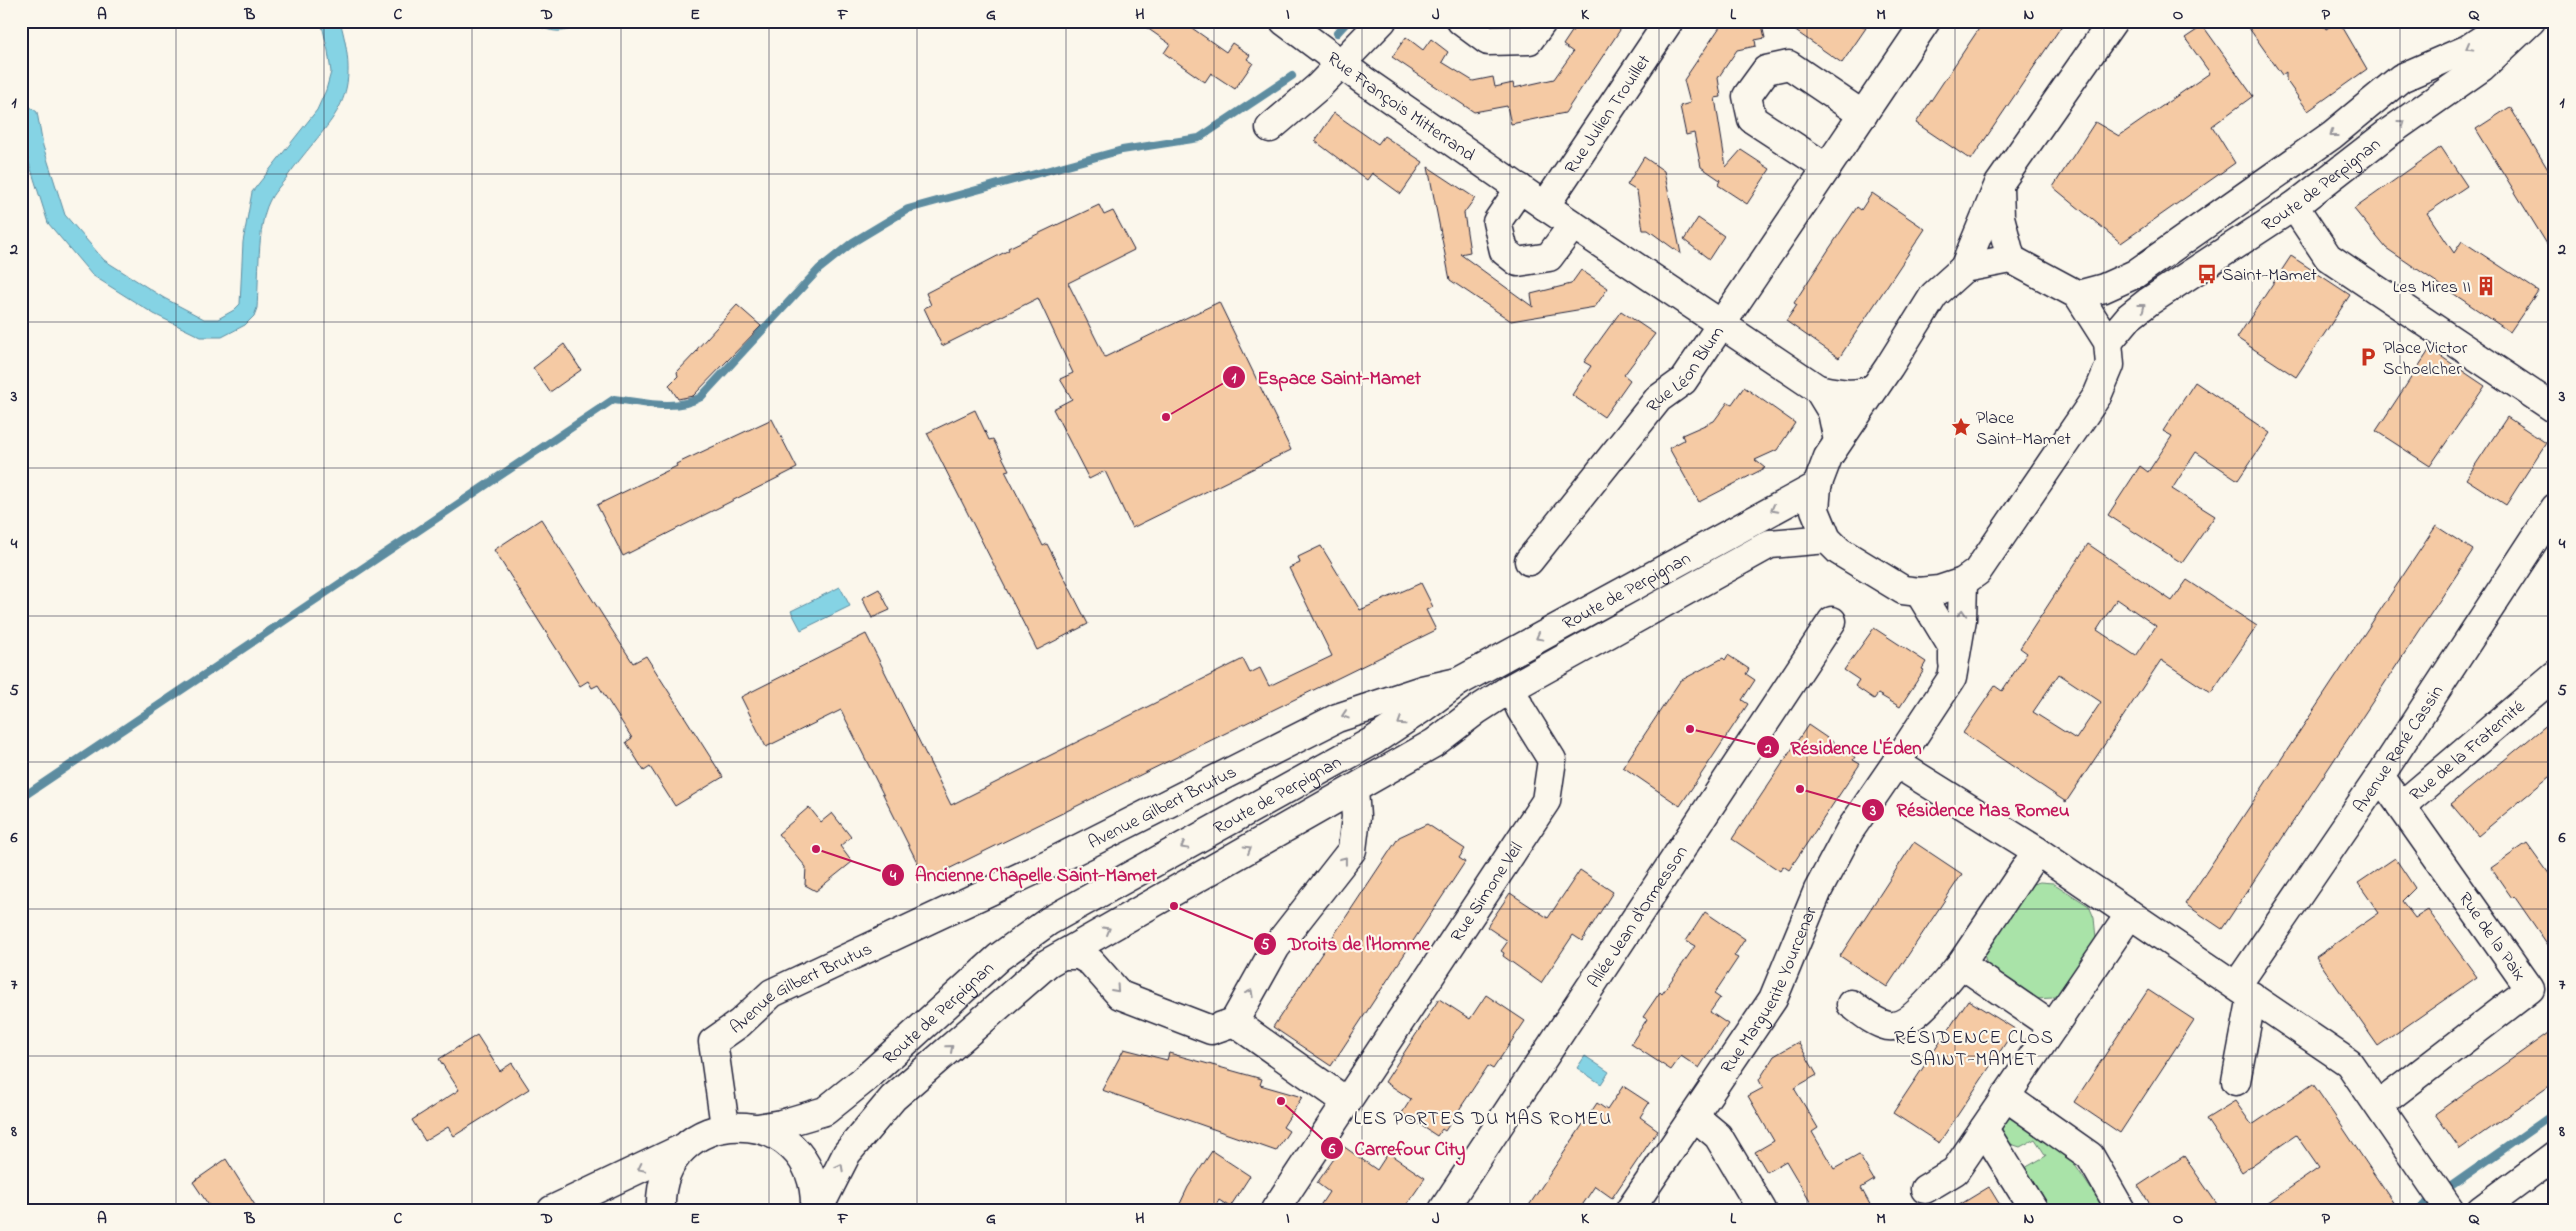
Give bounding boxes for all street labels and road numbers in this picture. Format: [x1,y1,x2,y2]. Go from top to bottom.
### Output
street label: Rue François Mitterrand [1321,46,1480,169]
street label: Rue Julien Trouillet [1559,50,1658,180]
street label: Route de Perpignan [2257,132,2387,239]
street label: Rue Léon Blum [1641,321,1731,419]
street label: Route de Perpignan [1558,546,1696,638]
street label: Avenue René Cassin [2348,681,2451,818]
street label: Rue de la Fraternité [2404,695,2532,808]
street label: Route de Perpignan [1209,750,1347,842]
street label: Avenue Gilbert Brutus [1084,760,1241,857]
street label: Rue Simone Veil [1445,837,1530,948]
street label: Allée Jean d'Ormesson [1582,841,1695,994]
street label: Rue de la Paix [2451,887,2532,987]
street label: Rue Marguerite Yourcenar [1715,903,1825,1079]
street label: Avenue Gilbert Brutus [725,937,877,1041]
street label: Route de Perpignan [878,956,1001,1072]

